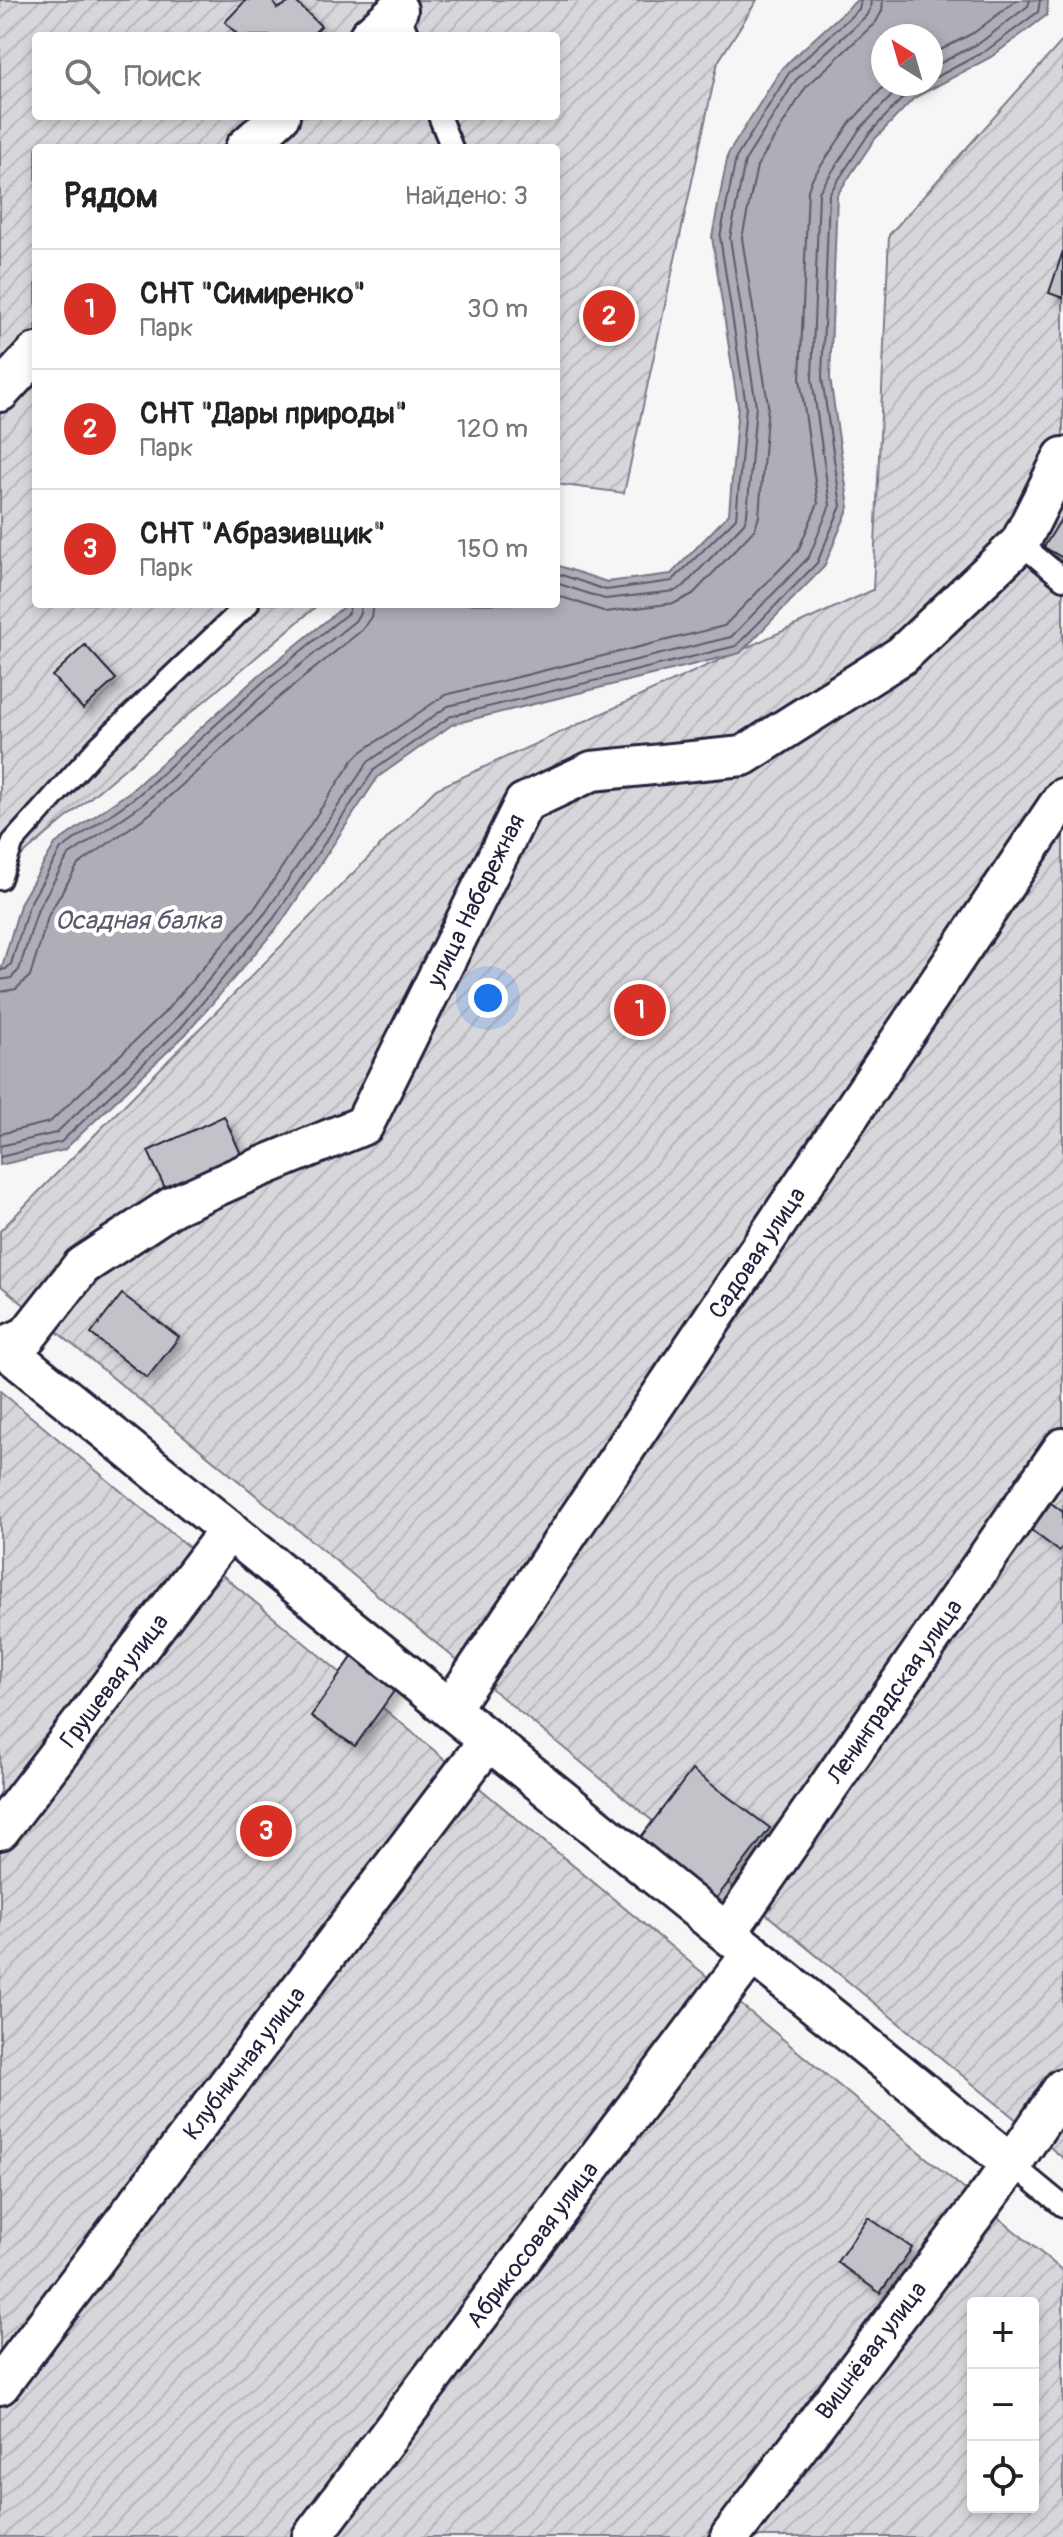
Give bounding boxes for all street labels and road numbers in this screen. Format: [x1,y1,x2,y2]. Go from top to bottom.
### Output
street label: улица Набережная [421,809,531,993]
street label: Садовая улица [703,1182,812,1324]
street label: Ленинградская улица [820,1594,969,1790]
street label: Грушевая улица [54,1608,175,1754]
street label: Клубничная улица [177,1981,312,2146]
street label: Абрикосовая улица [461,2156,605,2334]
street label: Вишнёвая улица [810,2276,933,2425]

